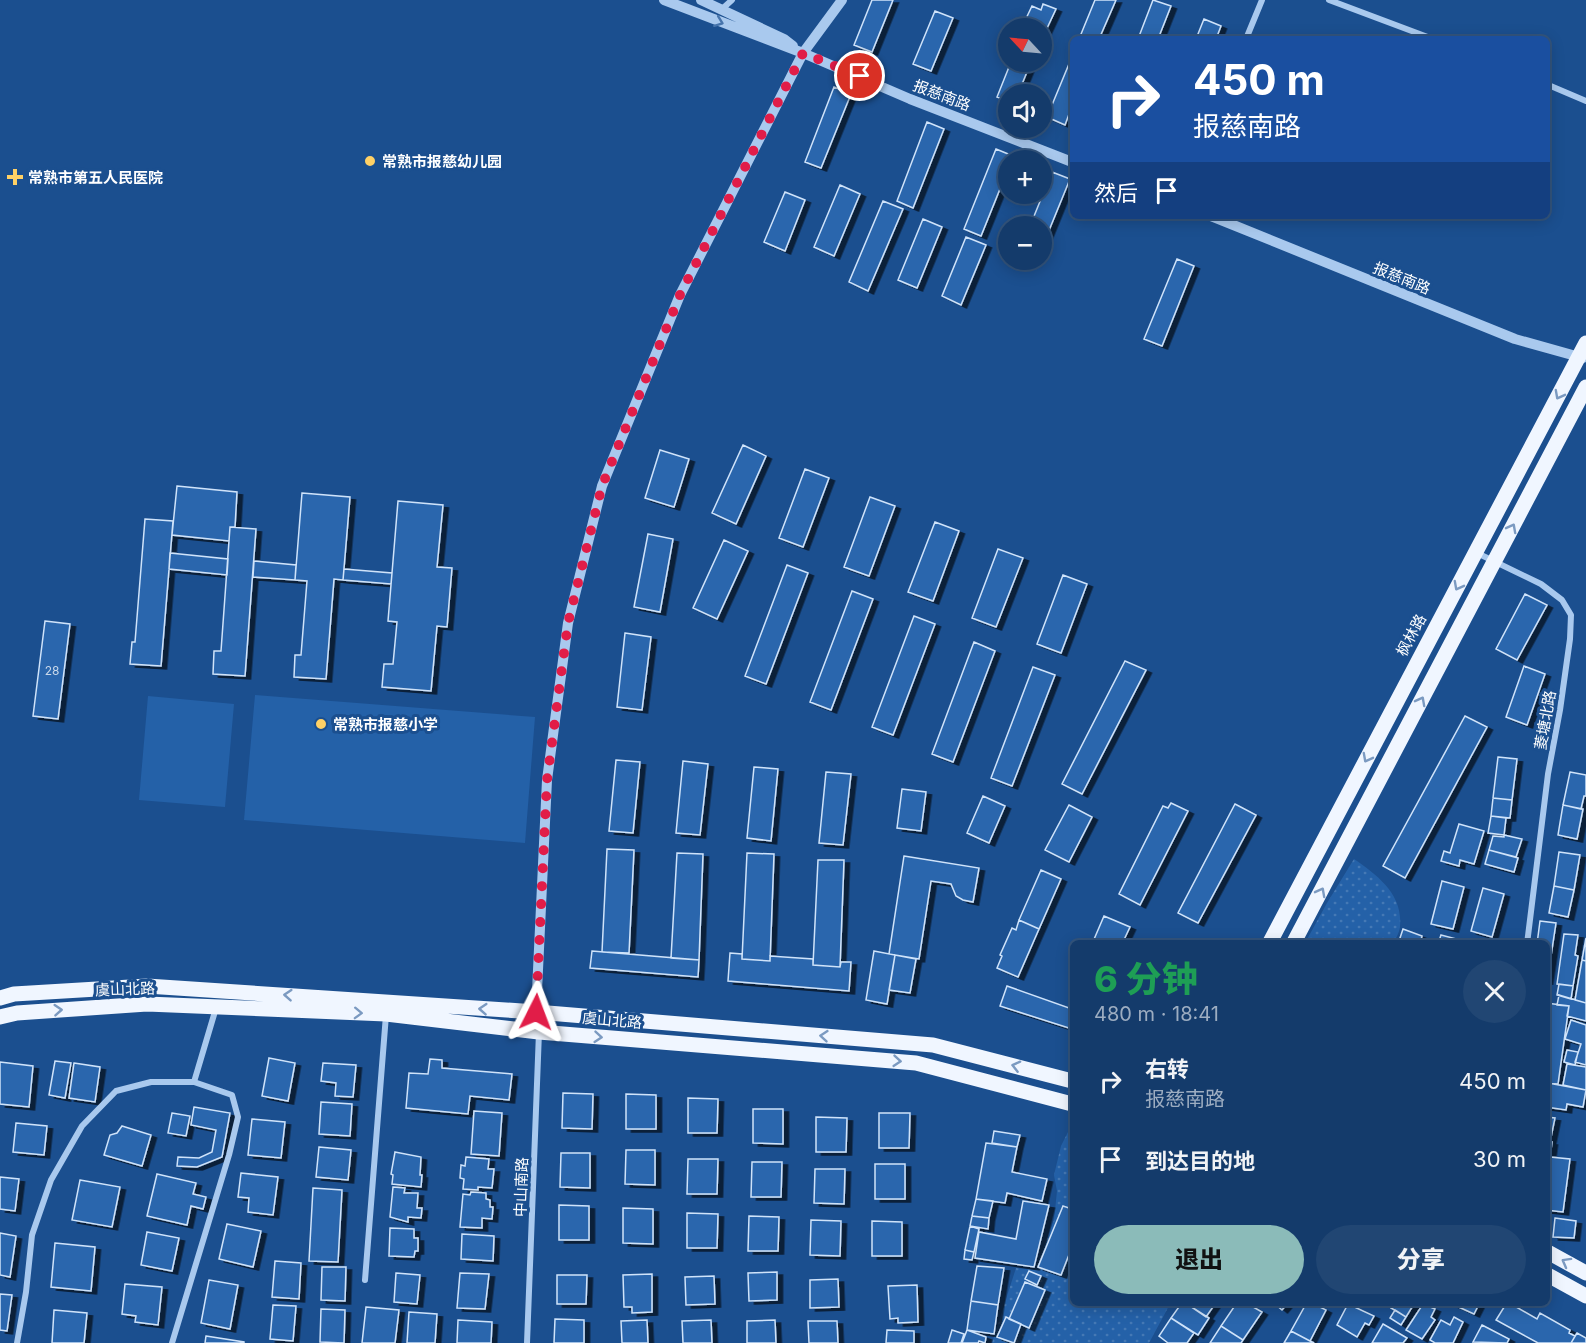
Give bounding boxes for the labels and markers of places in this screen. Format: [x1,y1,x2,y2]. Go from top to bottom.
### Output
pin [834,50,885,101]
place label: 常熟市报慈幼儿园 [382,152,502,171]
marker: 常熟市报慈幼儿园 [363,154,377,168]
marker: 常熟市第五人民医院 [6,168,24,186]
place label: 常熟市第五人民医院 [28,168,163,187]
place label: 常熟市报慈小学 [333,715,438,734]
marker: 常熟市报慈小学 [314,717,328,731]

